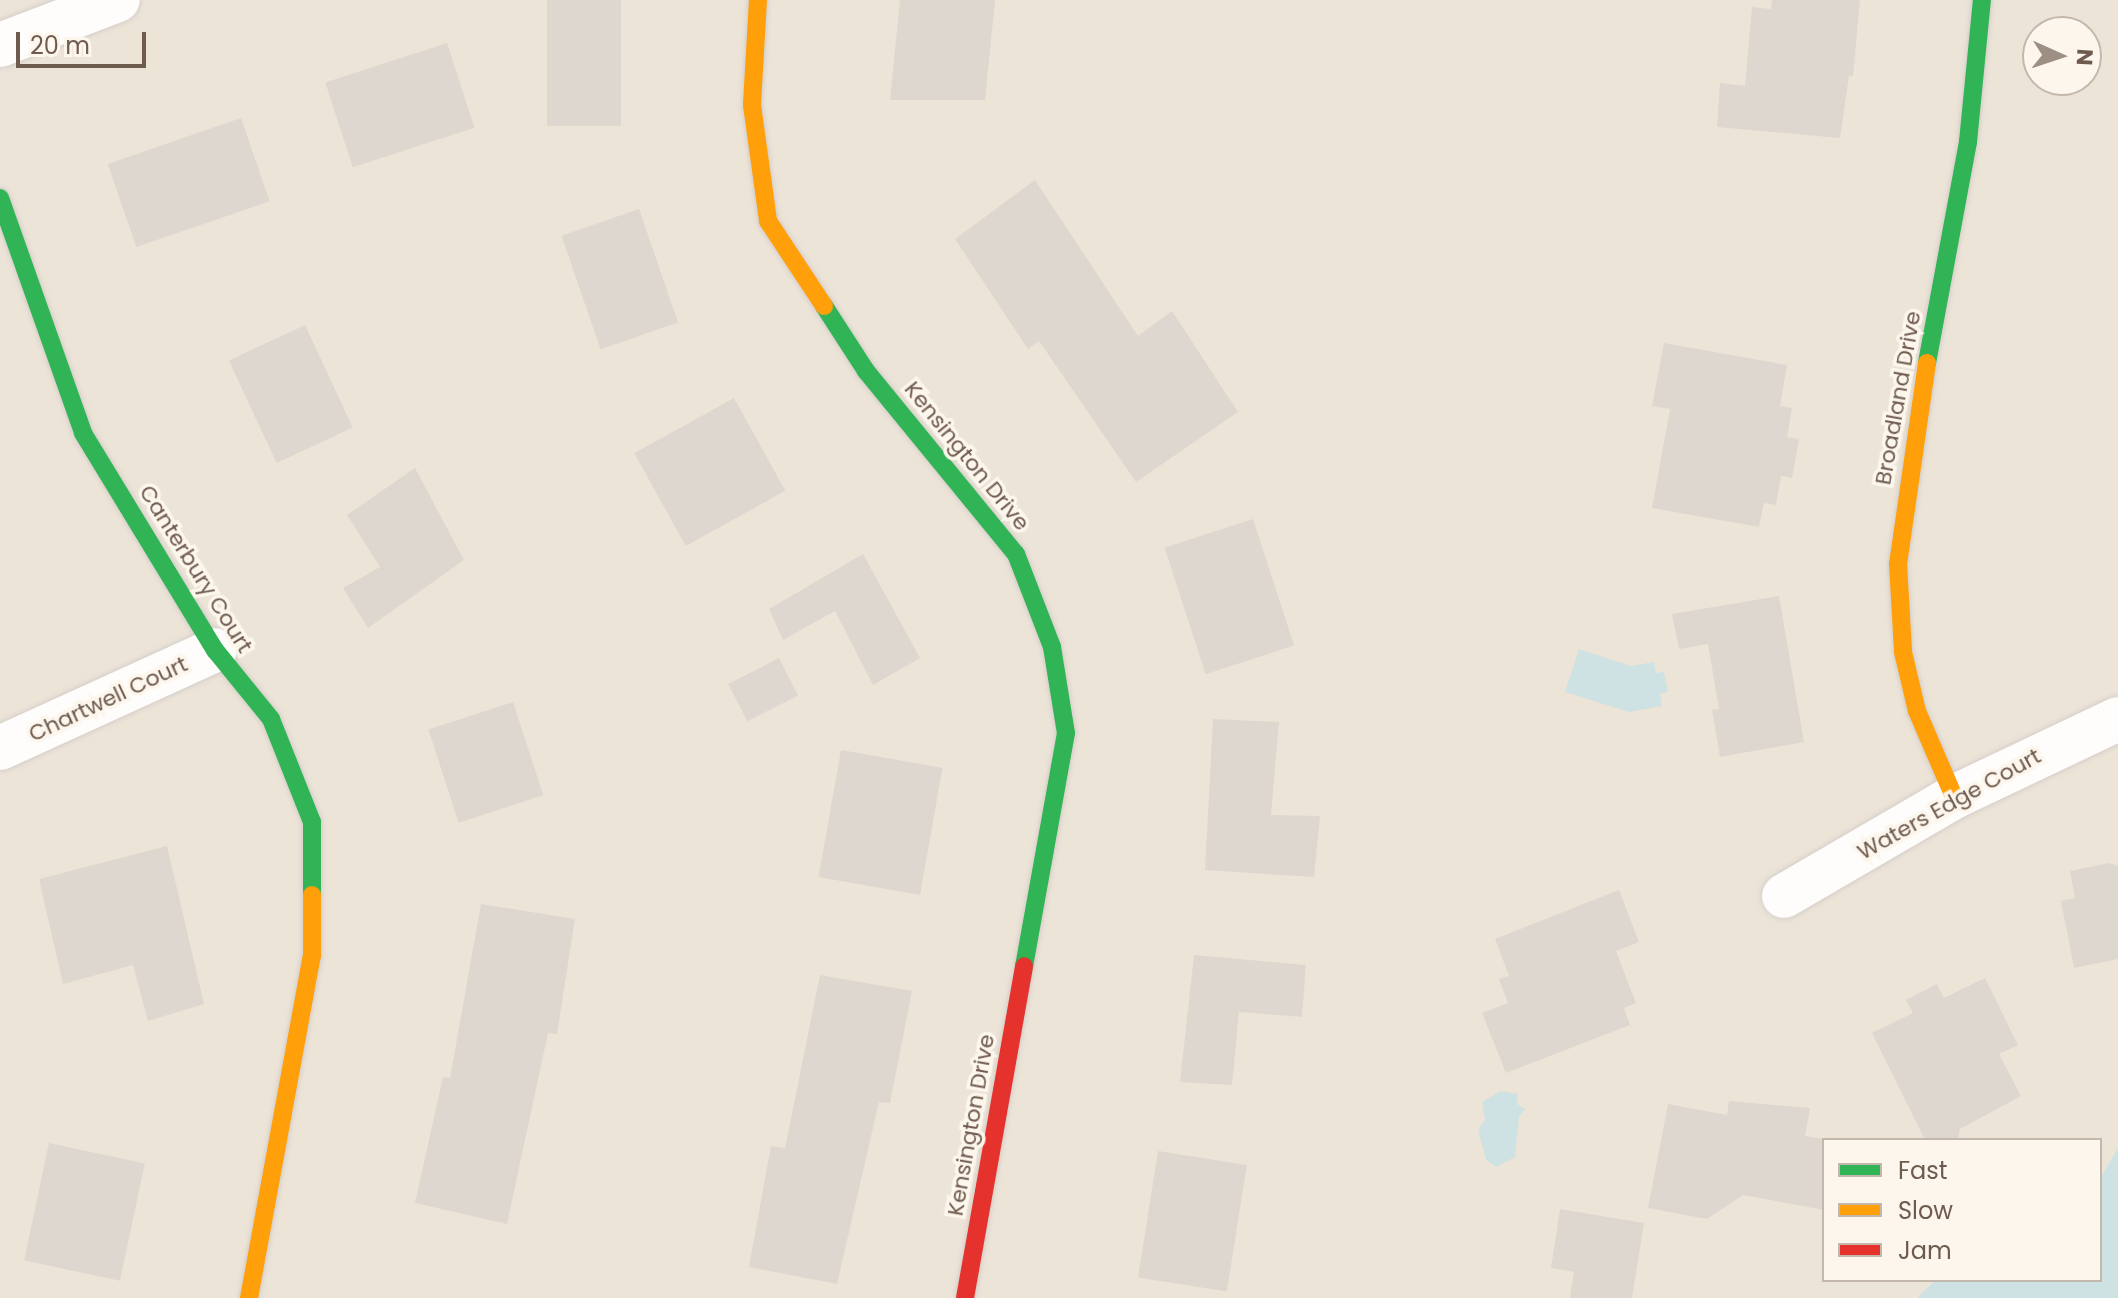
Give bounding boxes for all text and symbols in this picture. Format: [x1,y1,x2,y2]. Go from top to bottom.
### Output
scale bar [20,16,150,66]
north arrow [2022,16,2102,96]
text: 20 m [30,29,90,62]
text: N [2069,48,2100,66]
street label: Broadland Drive [1870,309,1926,487]
street label: Kensington Drive [899,376,1035,536]
street label: Canterbury Court [134,480,258,658]
street label: Chartwell Court [25,651,191,747]
street label: Waters Edge Court [1853,743,2045,865]
street label: Kensington Drive [942,1032,1000,1218]
legend [1822,1138,2102,1282]
text: Fast [1898,1154,1948,1187]
text: Slow [1898,1194,1953,1227]
text: Jam [1898,1234,1952,1267]

